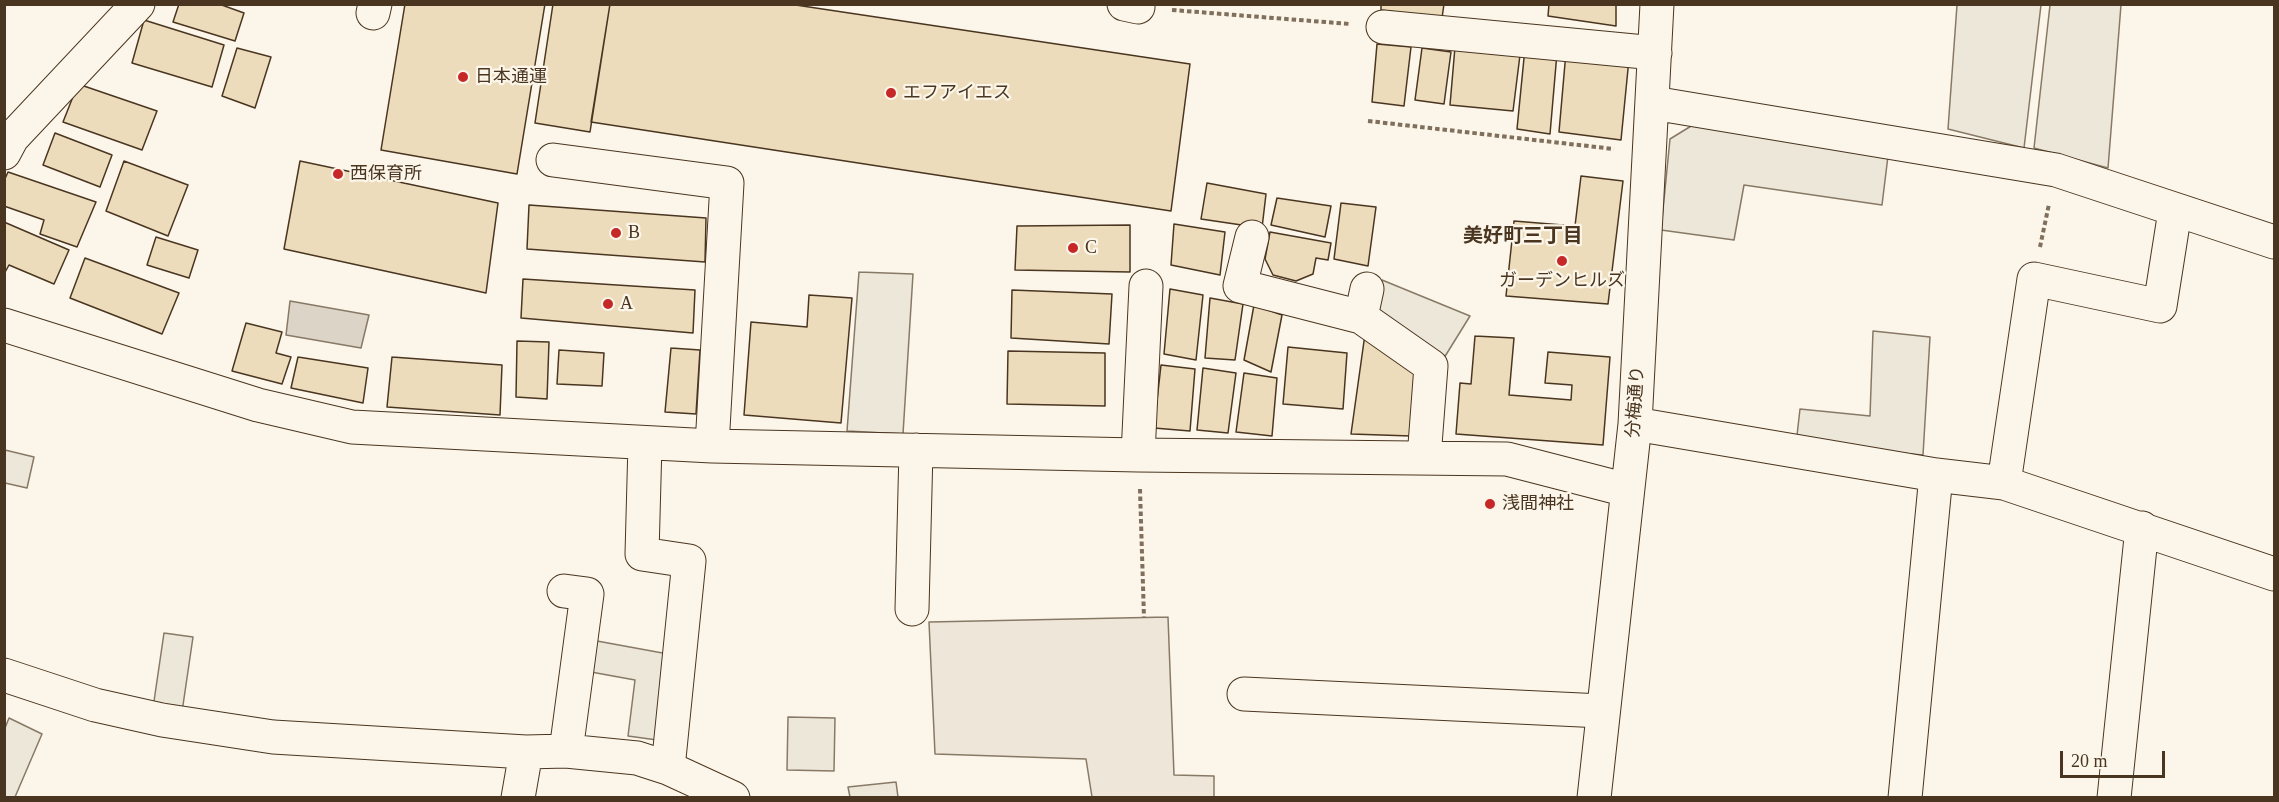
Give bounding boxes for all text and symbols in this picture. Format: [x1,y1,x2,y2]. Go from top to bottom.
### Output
place label: 日本通運 [475,66,547,88]
marker: 日本通運 [456,70,470,84]
place label: エフアイエス [903,82,1011,104]
marker: エフアイエス [884,86,898,100]
place label: 西保育所 [350,163,422,185]
marker: 西保育所 [331,167,345,181]
place label: B [628,222,640,244]
district label: 美好町三丁目 [1463,225,1583,249]
marker: B [609,226,623,240]
place label: C [1085,237,1097,259]
marker: C [1066,241,1080,255]
marker: ガーデンヒルズ [1555,254,1569,268]
place label: ガーデンヒルズ [1499,270,1625,292]
place label: A [620,293,633,315]
marker: A [601,297,615,311]
street label: 分梅通り [1623,365,1649,439]
place label: 浅間神社 [1502,493,1574,515]
marker: 浅間神社 [1483,497,1497,511]
scale bar [2063,739,2168,777]
text: 20 m [2071,751,2108,771]

